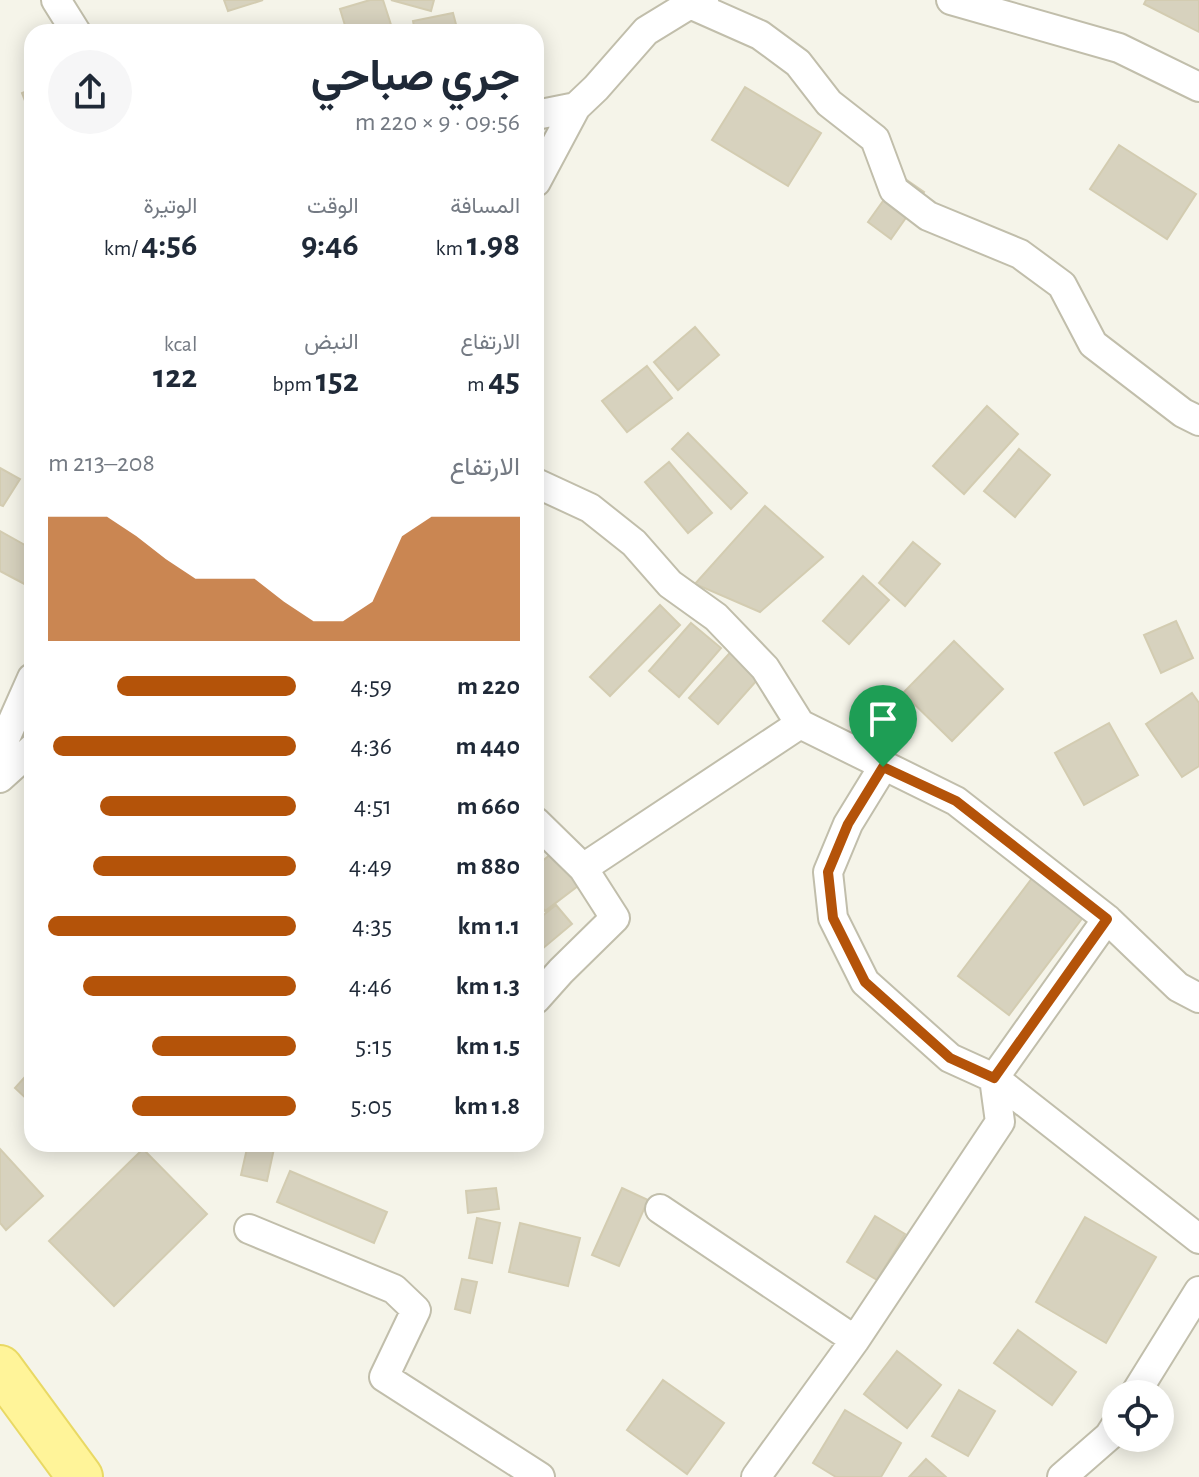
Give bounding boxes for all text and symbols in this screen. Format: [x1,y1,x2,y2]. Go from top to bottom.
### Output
button: share [48,50,132,134]
text: جري صباحي [311,55,520,99]
text: 09:56 · 9 × 220 m [355,109,520,135]
text: الوتيرة [144,195,197,217]
text: الوقت [307,195,359,217]
text: المسافة [450,195,520,217]
text: 4:56 [141,228,197,262]
text: 9:46 [301,228,359,262]
text: 1.98 [467,228,520,262]
text: /km [104,237,141,259]
text: km [436,237,467,259]
text: النبض [304,331,359,353]
text: الارتفاع [460,331,520,353]
text: kcal [164,333,197,355]
text: 122 [153,360,197,394]
text: 152 [316,364,359,398]
text: 45 [488,364,520,398]
text: bpm [272,373,316,395]
text: m [467,373,488,395]
text: 208–213 m [48,450,155,476]
text: الارتفاع [449,454,520,480]
text: 4:59 [350,673,392,699]
text: 220 m [457,673,520,699]
pin [849,685,917,767]
icon: arrive [861,697,905,741]
text: 4:36 [351,733,392,759]
text: 440 m [455,733,520,759]
text: 4:51 [354,793,392,819]
text: 660 m [456,793,520,819]
text: 4:49 [349,853,392,879]
text: 880 m [456,853,520,879]
text: 4:35 [352,913,392,939]
text: 1.1 km [458,913,520,939]
text: 4:46 [349,973,392,999]
text: 1.3 km [456,973,520,999]
text: 5:15 [355,1033,392,1059]
text: 1.5 km [456,1033,520,1059]
text: 5:05 [351,1093,392,1119]
text: 1.8 km [454,1093,520,1119]
map controls [1102,1380,1174,1452]
button: locate [1102,1380,1174,1452]

